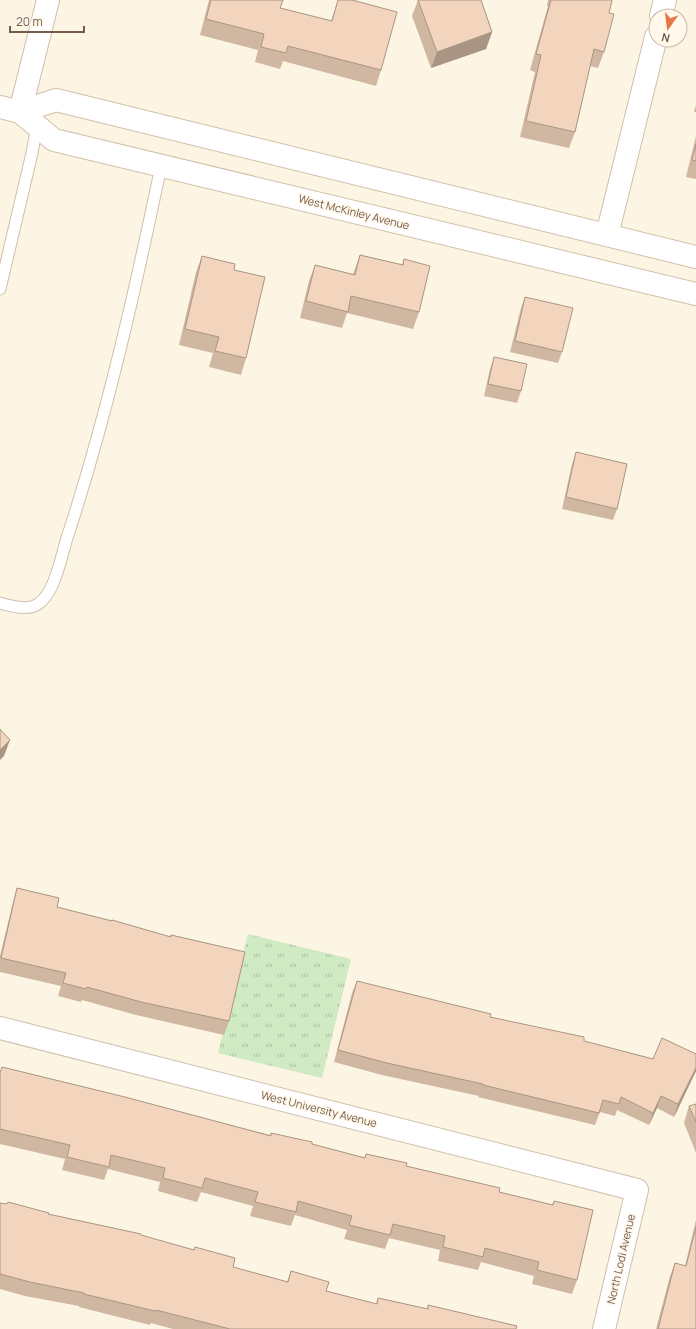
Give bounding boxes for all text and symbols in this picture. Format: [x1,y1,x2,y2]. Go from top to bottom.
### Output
scale bar [10,8,84,34]
north arrow [648,8,688,48]
text: 20 m [16,13,43,30]
text: N [660,30,671,46]
street label: West McKinley Avenue [297,190,412,233]
street label: West University Avenue [260,1087,379,1130]
street label: North Lodi Avenue [603,1212,638,1306]

